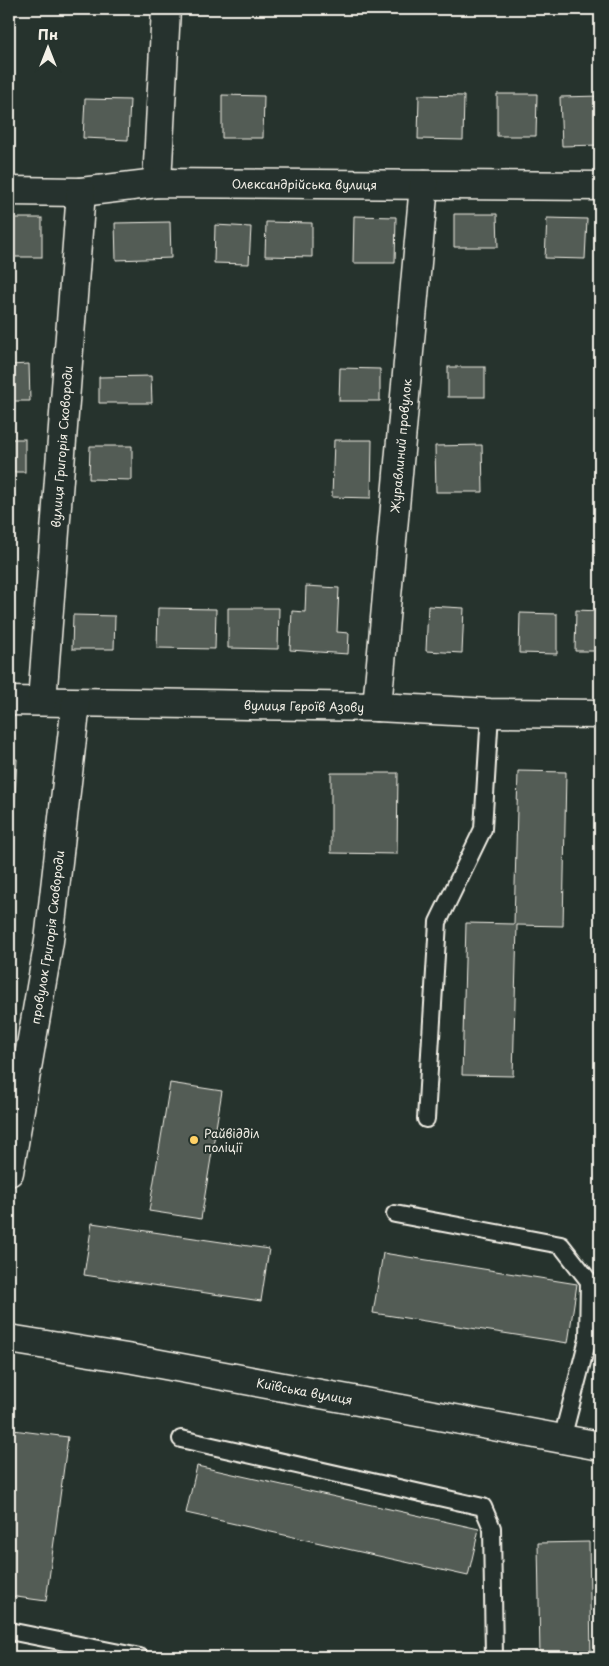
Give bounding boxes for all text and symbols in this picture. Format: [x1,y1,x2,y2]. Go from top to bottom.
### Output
north arrow [22,22,72,72]
text: Пн [38,24,58,45]
street label: Олександрійська вулиця [232,175,377,193]
street label: вулиця Григорія Сковороди [46,365,77,528]
street label: Журавлиний провулок [385,377,416,514]
street label: вулиця Героїв Азову [244,696,364,716]
street label: провулок Григорія Сковороди [26,849,68,1025]
place label: Райвідділ поліції [204,1124,260,1156]
marker: Райвідділ поліції [188,1134,200,1146]
street label: Київська вулиця [255,1373,354,1409]

